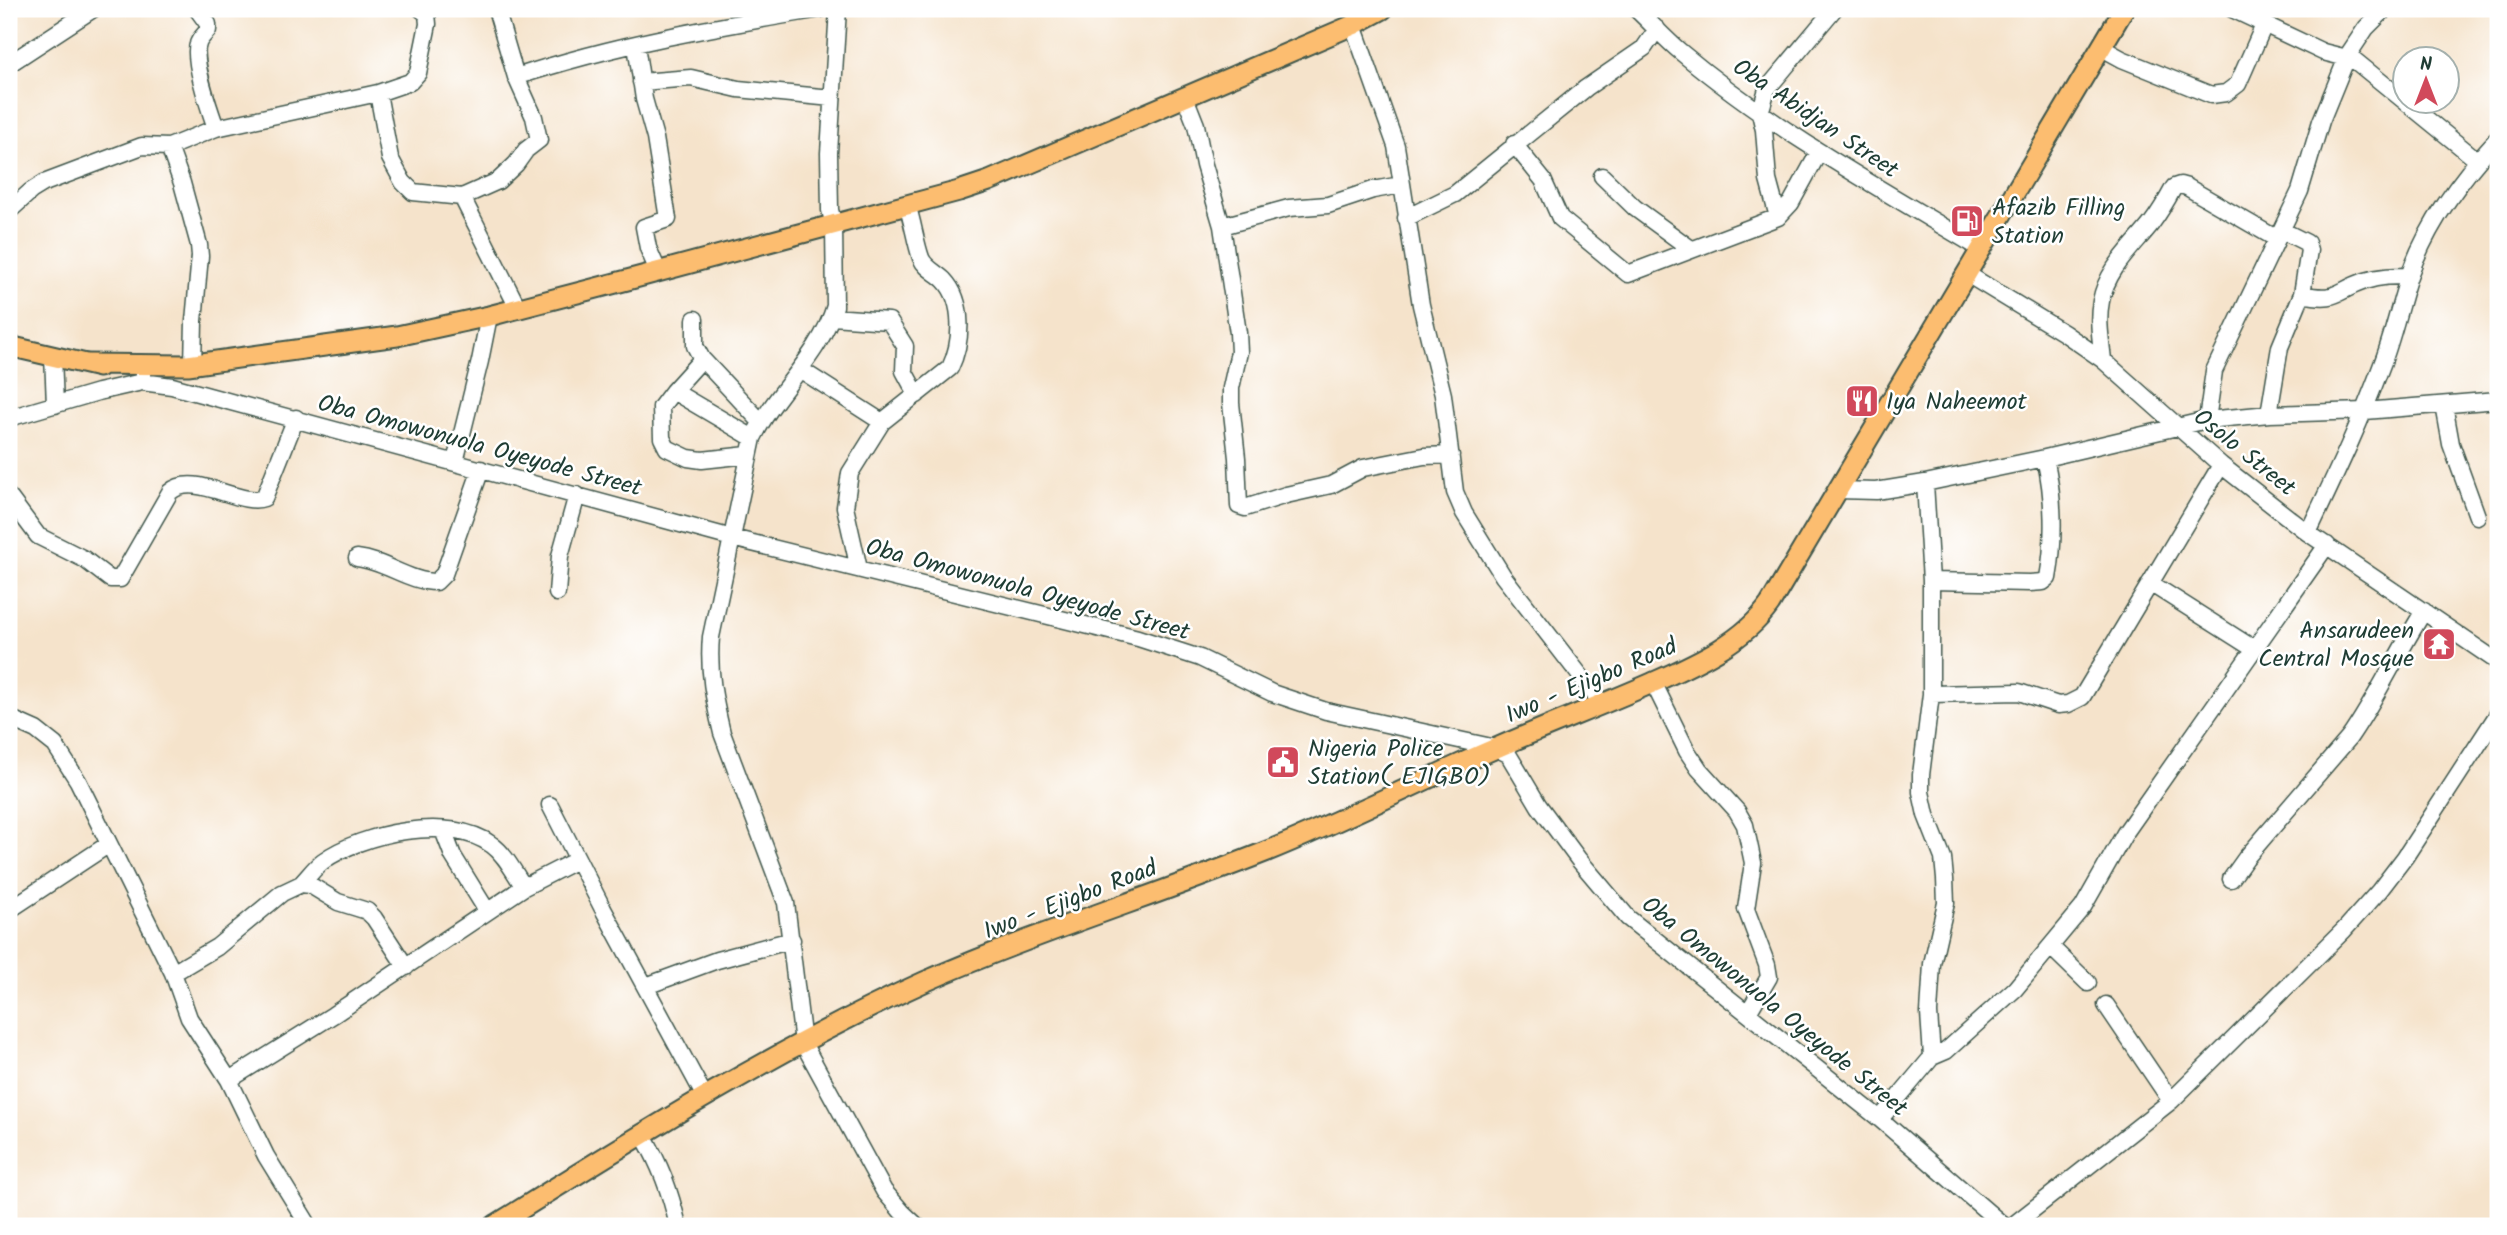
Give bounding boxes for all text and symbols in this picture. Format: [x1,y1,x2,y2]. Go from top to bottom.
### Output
north arrow [2392,46,2462,116]
street label: Oba Abidjan Street [1724,49,1907,190]
text: N [2420,50,2432,80]
place label: Afazib Filling Station [1992,189,2125,256]
fuel station icon: Afazib Filling Station [1948,202,1986,240]
restaurant icon: Iya Naheemot [1843,382,1881,420]
place label: Iya Naheemot [1886,383,2028,422]
street label: Oba Omowonuola Oyeyode Street [313,384,647,509]
street label: Osolo Street [2184,399,2305,507]
street label: Oba Omowonuola Oyeyode Street [861,528,1195,653]
place label: Ansarudeen Central Mosque [2258,612,2414,679]
temple icon: Ansarudeen Central Mosque [2420,625,2458,663]
street label: Iwo - Ejigbo Road [1500,627,1684,735]
place label: Nigeria Police Station( EJIGBO) [1308,730,1491,797]
public building icon: Nigeria Police Station( EJIGBO) [1264,743,1302,781]
street label: Iwo - Ejigbo Road [978,849,1164,951]
street label: Oba Omowonuola Oyeyode Street [1632,887,1917,1128]

